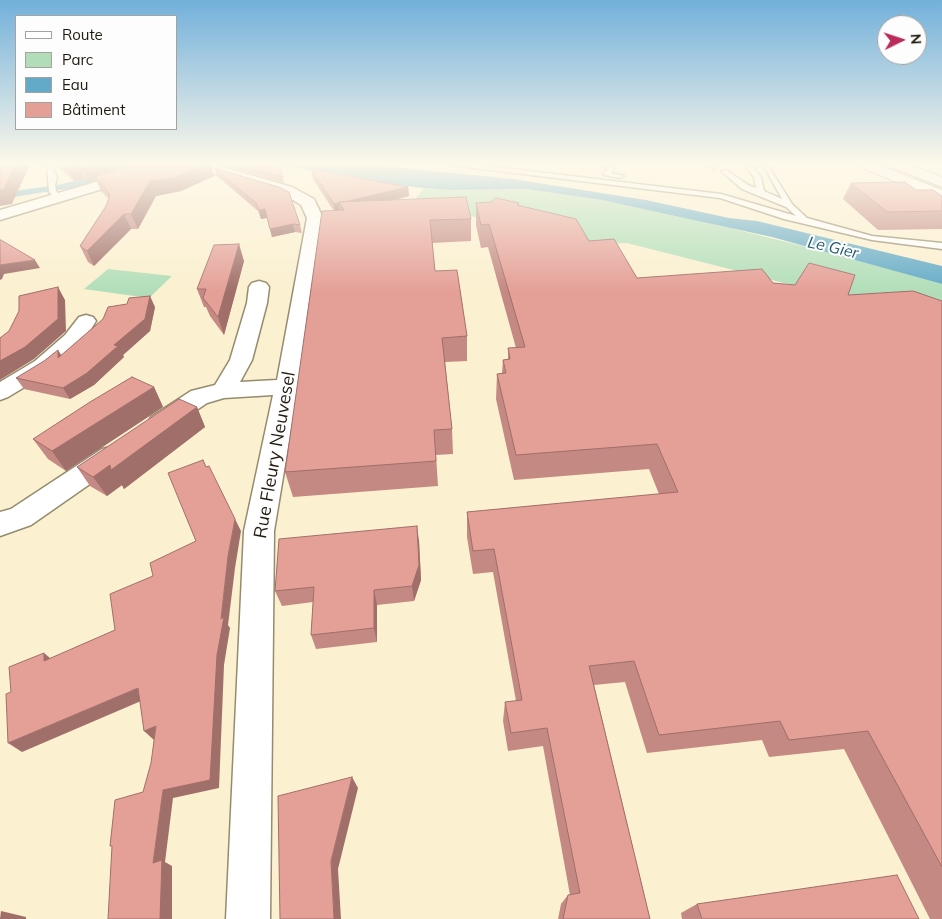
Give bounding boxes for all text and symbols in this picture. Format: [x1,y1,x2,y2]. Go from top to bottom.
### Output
legend [15,15,178,130]
north arrow [877,15,927,65]
text: Route [62,25,103,44]
text: N [907,33,925,45]
text: Parc [62,50,93,69]
text: Eau [62,75,88,94]
text: Bâtiment [62,100,125,119]
water label: Le Gier [806,233,860,263]
street label: Rue Fleury Neuvesel [250,370,300,540]

